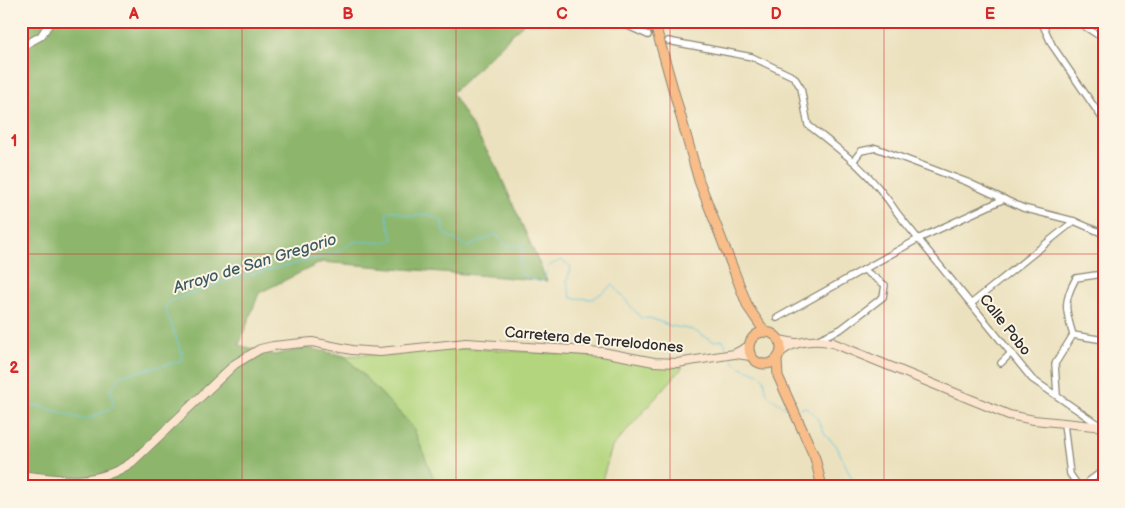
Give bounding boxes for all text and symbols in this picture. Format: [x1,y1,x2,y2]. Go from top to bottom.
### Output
text: A [128,5,139,24]
text: B [342,5,354,24]
text: C [556,5,568,24]
text: D [770,5,782,24]
text: E [985,5,995,24]
text: 1 [11,132,17,151]
water label: Arroyo de San Gregorio [170,230,339,298]
street label: Calle Pobo [975,290,1035,360]
street label: Carretera de Torrelodones [504,323,685,357]
text: 2 [9,359,19,378]

